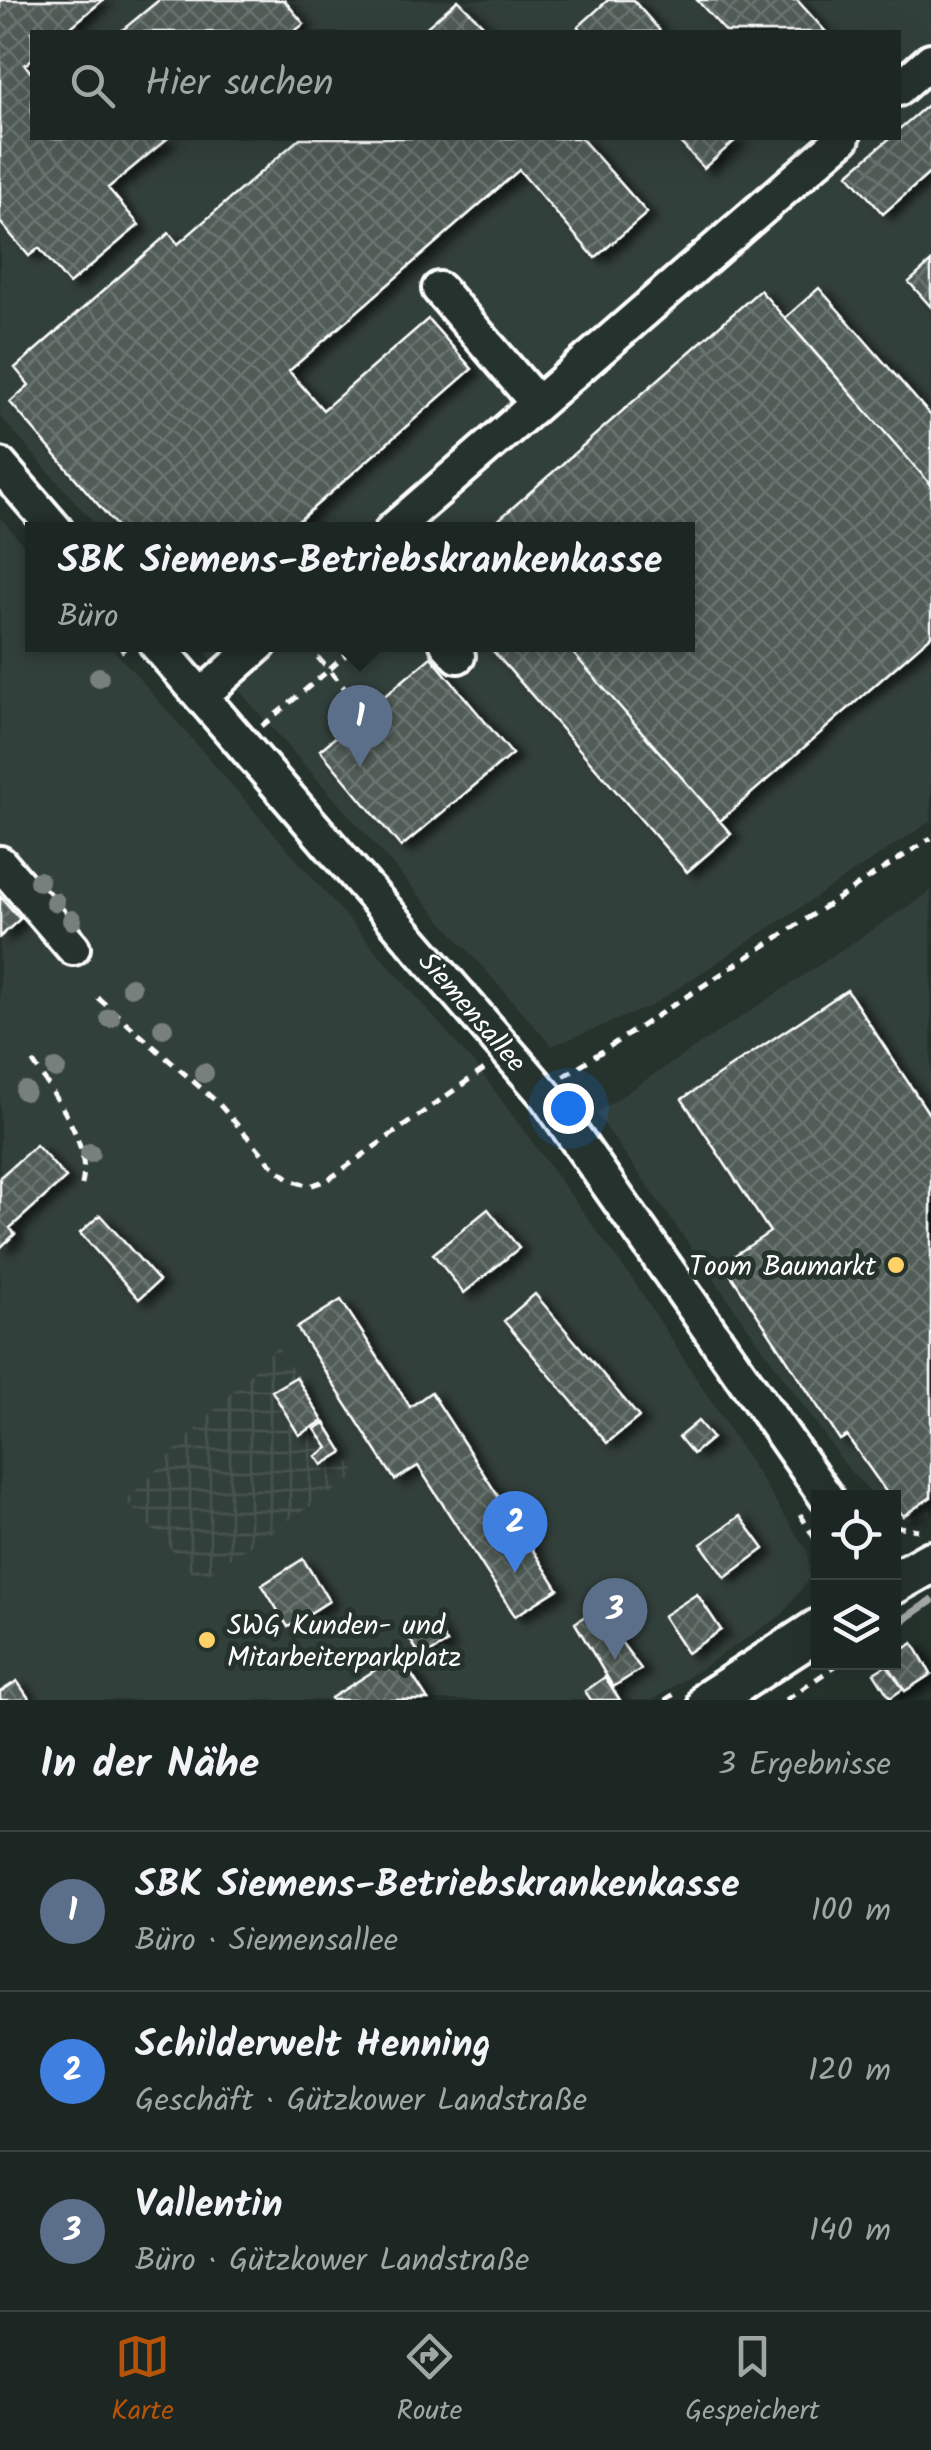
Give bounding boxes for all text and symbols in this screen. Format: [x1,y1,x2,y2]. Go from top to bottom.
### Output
search box [30,30,901,140]
text: Hier suchen [145,55,334,115]
icon: search [65,58,120,113]
popup [25,522,695,652]
text: SBK Siemens-Betriebskrankenkasse [58,532,662,592]
text: Büro [58,592,119,643]
pin: 1 [328,684,392,767]
street label: Siemensallee [406,942,537,1084]
your location [543,1083,594,1134]
place label: Toom Baumarkt [689,1245,877,1290]
marker: Toom Baumarkt [885,1254,907,1276]
pin: 2 [482,1490,548,1573]
map controls [811,1490,901,1670]
button: locate [811,1490,901,1580]
pin: 3 [582,1578,648,1660]
button: layers [811,1580,901,1670]
place label: SWG Kunden- und Mitarbeiterparkplatz [227,1604,461,1681]
marker: SWG Kunden- und Mitarbeiterparkplatz [196,1629,218,1651]
text: In der Nähe [40,1732,259,1799]
text: 3 Ergebnisse [718,1740,891,1791]
text: SBK Siemens-Betriebskrankenkasse [135,1856,740,1916]
text: 1 [68,1886,77,1937]
text: 100 m [811,1886,891,1937]
text: Büro · Siemensallee [135,1916,398,1967]
text: Schilderwelt Henning [135,2016,491,2076]
text: 2 [63,2046,82,2097]
text: 120 m [808,2046,891,2097]
text: Geschäft · Gützkower Landstraße [135,2076,587,2127]
text: Vallentin [135,2176,282,2236]
text: 3 [64,2206,81,2257]
text: 140 m [809,2206,891,2257]
text: Büro · Gützkower Landstraße [135,2236,530,2287]
tab: Karte [111,2329,174,2434]
tab: Route [396,2329,462,2434]
tab: Gespeichert [685,2329,820,2434]

